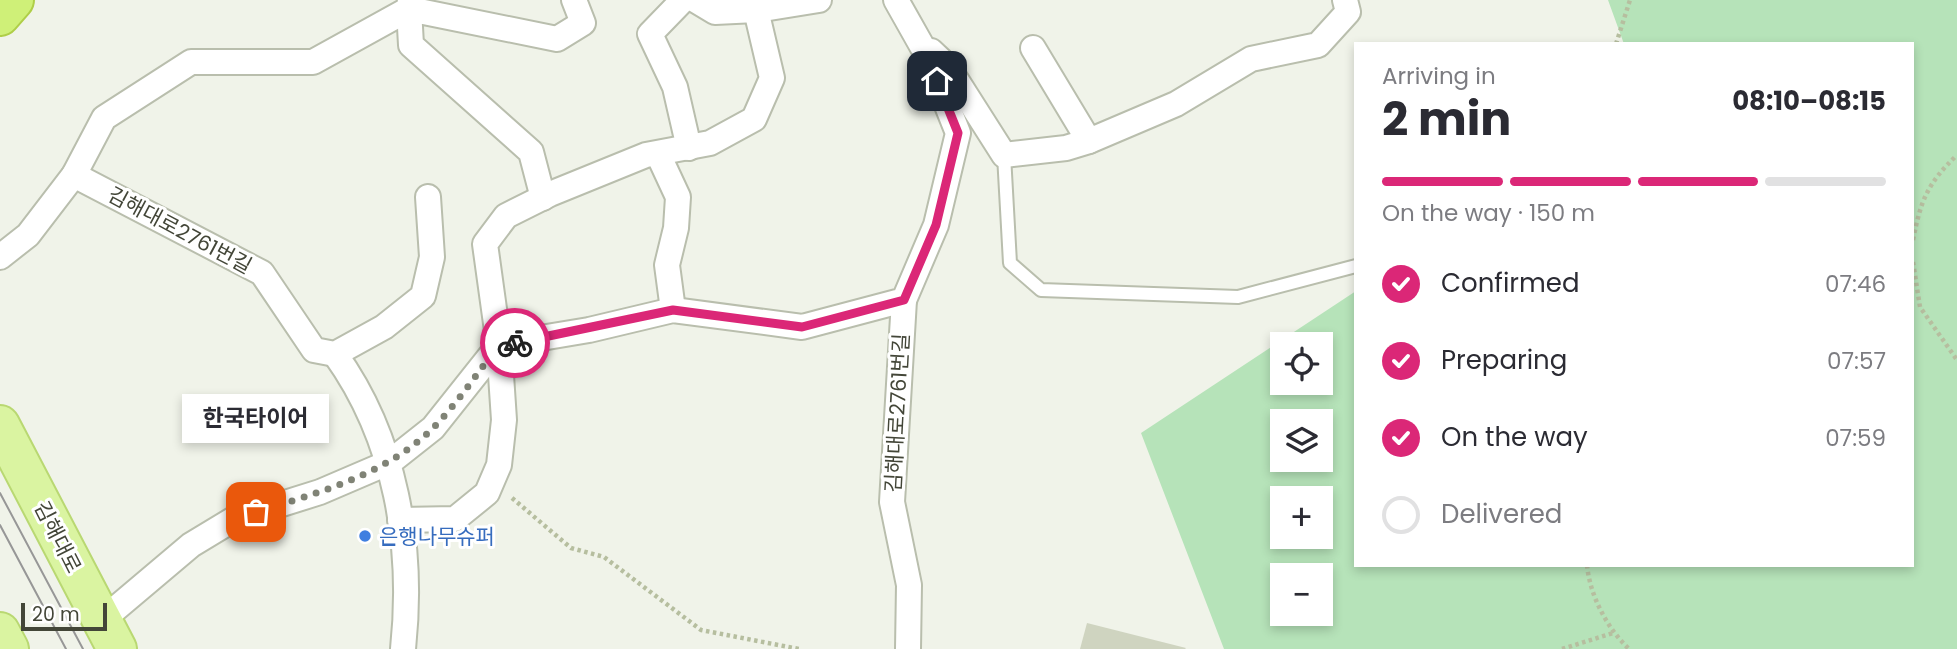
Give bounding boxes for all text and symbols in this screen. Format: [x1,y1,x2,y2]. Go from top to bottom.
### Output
pin [907,51,967,111]
text: Arriving in [1382,60,1496,92]
icon: home [918,62,956,100]
text: 08:10–08:15 [1732,83,1886,119]
text: 2 min [1382,87,1511,151]
street label: 김해대로2761번길 [103,180,257,280]
text: On the way · 150 m [1382,197,1595,229]
icon: check [1382,265,1420,303]
text: Confirmed [1441,265,1579,301]
text: 07:46 [1825,268,1886,300]
courier [480,308,550,378]
icon: bike [496,324,534,362]
map controls [1270,332,1333,626]
button: locate [1270,332,1333,395]
street label: 김해대로2761번길 [878,333,916,493]
icon: check [1382,342,1420,380]
text: Preparing [1441,342,1567,378]
text: 07:57 [1827,345,1886,377]
callout: 한국타이어 [182,393,330,442]
text: 한국타이어 [203,402,308,434]
button: layers [1270,409,1333,472]
icon: check [1382,419,1420,457]
text: On the way [1441,419,1588,455]
text: 07:59 [1825,422,1886,454]
pin [226,482,286,542]
button: + [1270,486,1333,549]
icon: bag [237,493,275,531]
street label: 김해대로 [28,496,88,578]
text: Delivered [1441,496,1562,532]
place label: 은행나무슈퍼 [379,522,495,551]
marker: 은행나무슈퍼 [357,528,373,544]
button: − [1270,563,1333,626]
scale bar [21,600,107,632]
text: 20 m [32,601,80,628]

